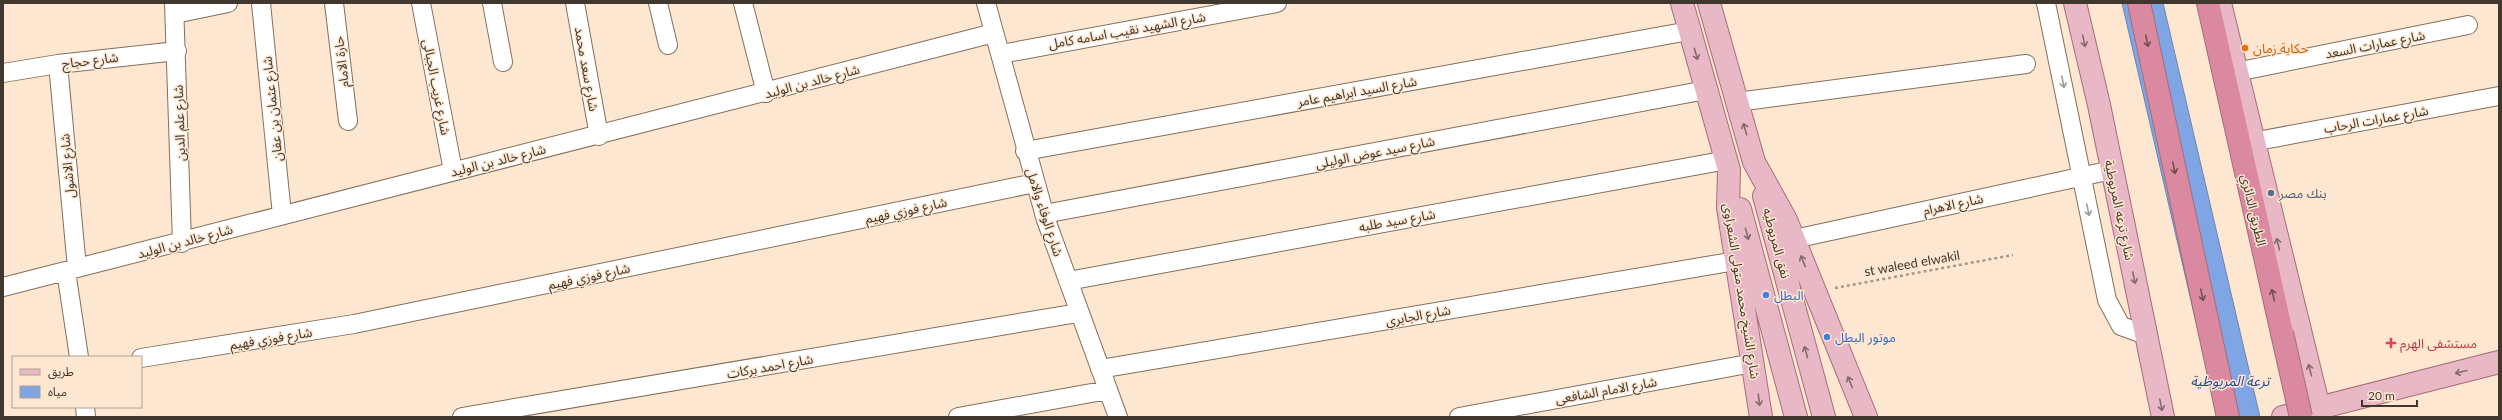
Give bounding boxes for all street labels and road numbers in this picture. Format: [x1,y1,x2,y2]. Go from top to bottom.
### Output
street label: شارع الشهيد نقيب اسامه كامل [1047,8,1207,55]
street label: شارع سعد محمد [569,26,602,113]
street label: شارع عمارات السعد [2324,26,2427,64]
street label: حارة الامام [330,35,354,89]
street label: شارع غريب الجبالى [417,38,454,137]
street label: شارع حجاج [61,49,119,74]
street label: شارع عثمان بن عفان [259,55,288,162]
street label: شارع خالد بن الوليد [763,61,862,104]
street label: شارع السيد ابراهيم عامر [1295,73,1419,113]
street label: شارع علم الدين [170,84,191,162]
street label: شارع عمارات الرحاب [2323,102,2430,139]
street label: شارع الاشول [56,133,81,199]
street label: شارع سيد عوض الوليلى [1314,133,1437,174]
street label: شارع خالد بن الوليد [449,140,548,183]
street label: شارع ترعه المريوطية [2099,158,2138,262]
street label: شارع الوفاء والامل [1020,166,1067,259]
street label: الطريق الدائري [2235,173,2270,248]
street label: شارع الاهرام [1922,190,1985,221]
street label: شارع فوزي فهيم [864,194,949,229]
street label: شارع الشيخ محمد متولى الشعراوى [1717,202,1764,380]
street label: شارع سيد طلبه [1357,205,1437,238]
street label: نفق المريوطيه [1759,206,1794,280]
street label: شارع خالد بن الوليد [136,221,235,264]
street label: st waleed elwakil [1863,247,1961,279]
street label: شارع فوزي فهيم [547,260,632,295]
street label: شارع الجابري [1384,301,1452,332]
street label: شارع فوزي فهيم [229,324,314,355]
street label: شارع احمد بركات [726,351,815,384]
street label: شارع الامام الشافعى [1554,373,1659,410]

